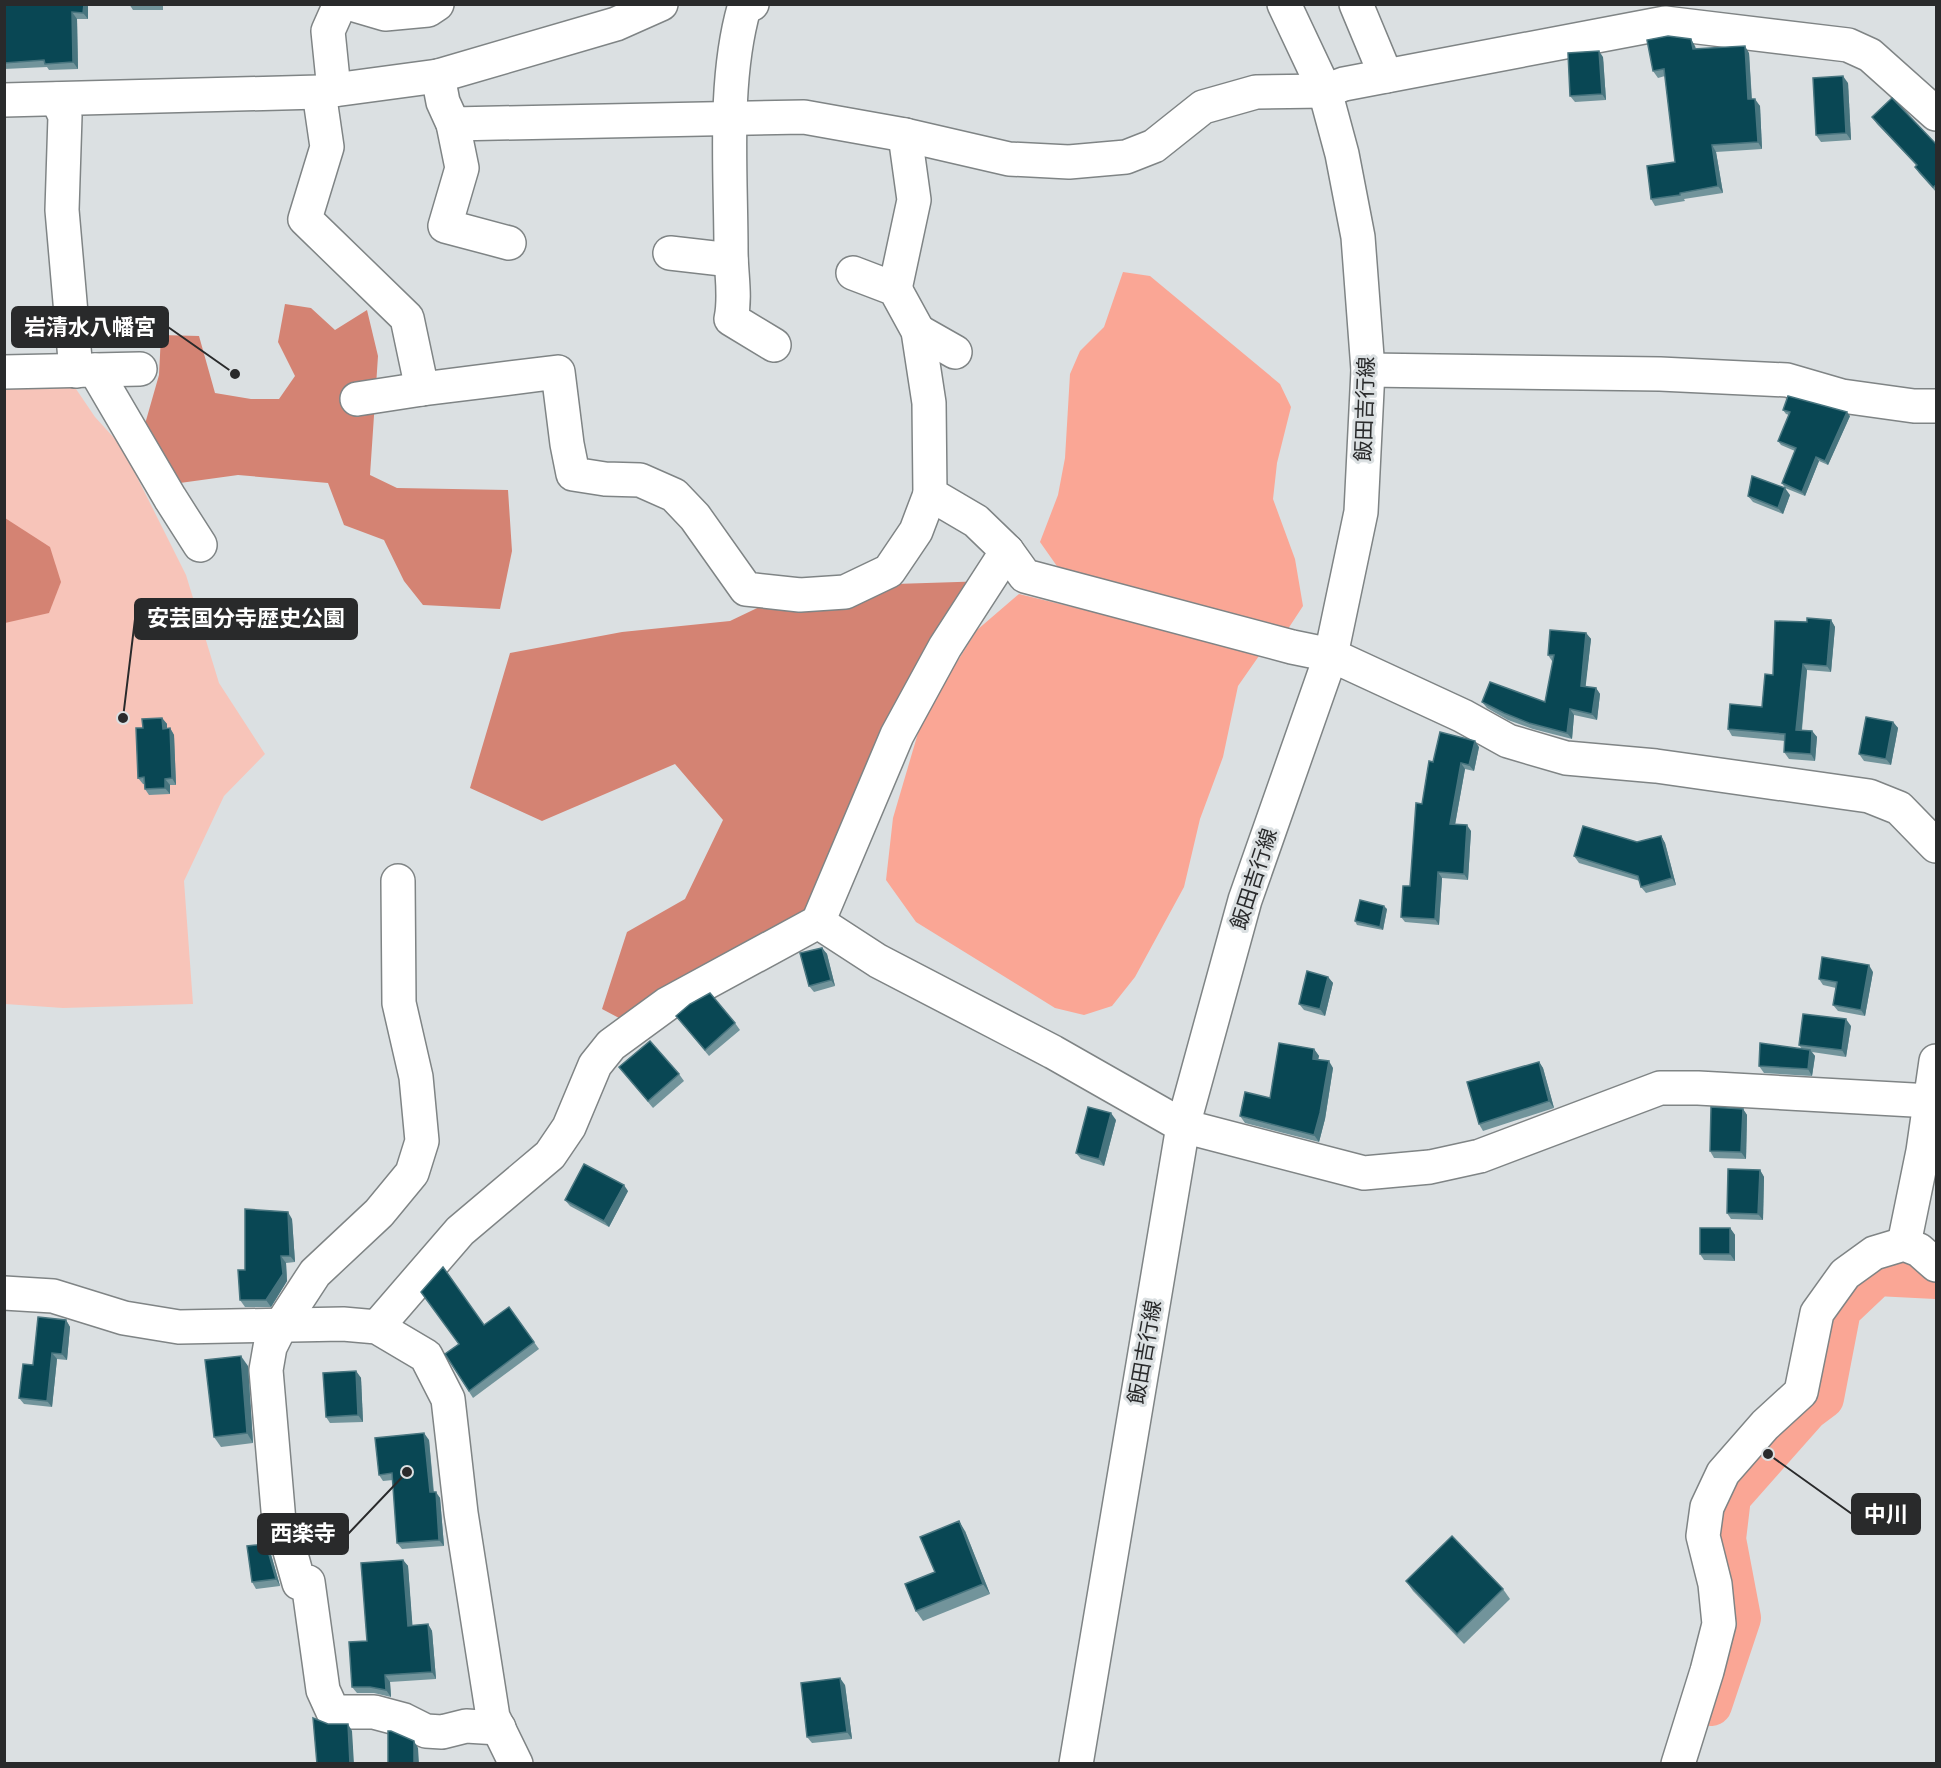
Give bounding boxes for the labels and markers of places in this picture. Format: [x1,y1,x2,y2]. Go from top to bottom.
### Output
callout: 岩清水八幡宮 [12,307,168,347]
callout: 安芸国分寺歴史公園 [135,599,357,639]
callout: 中川 [1852,1494,1920,1534]
callout: 西楽寺 [258,1514,348,1554]

